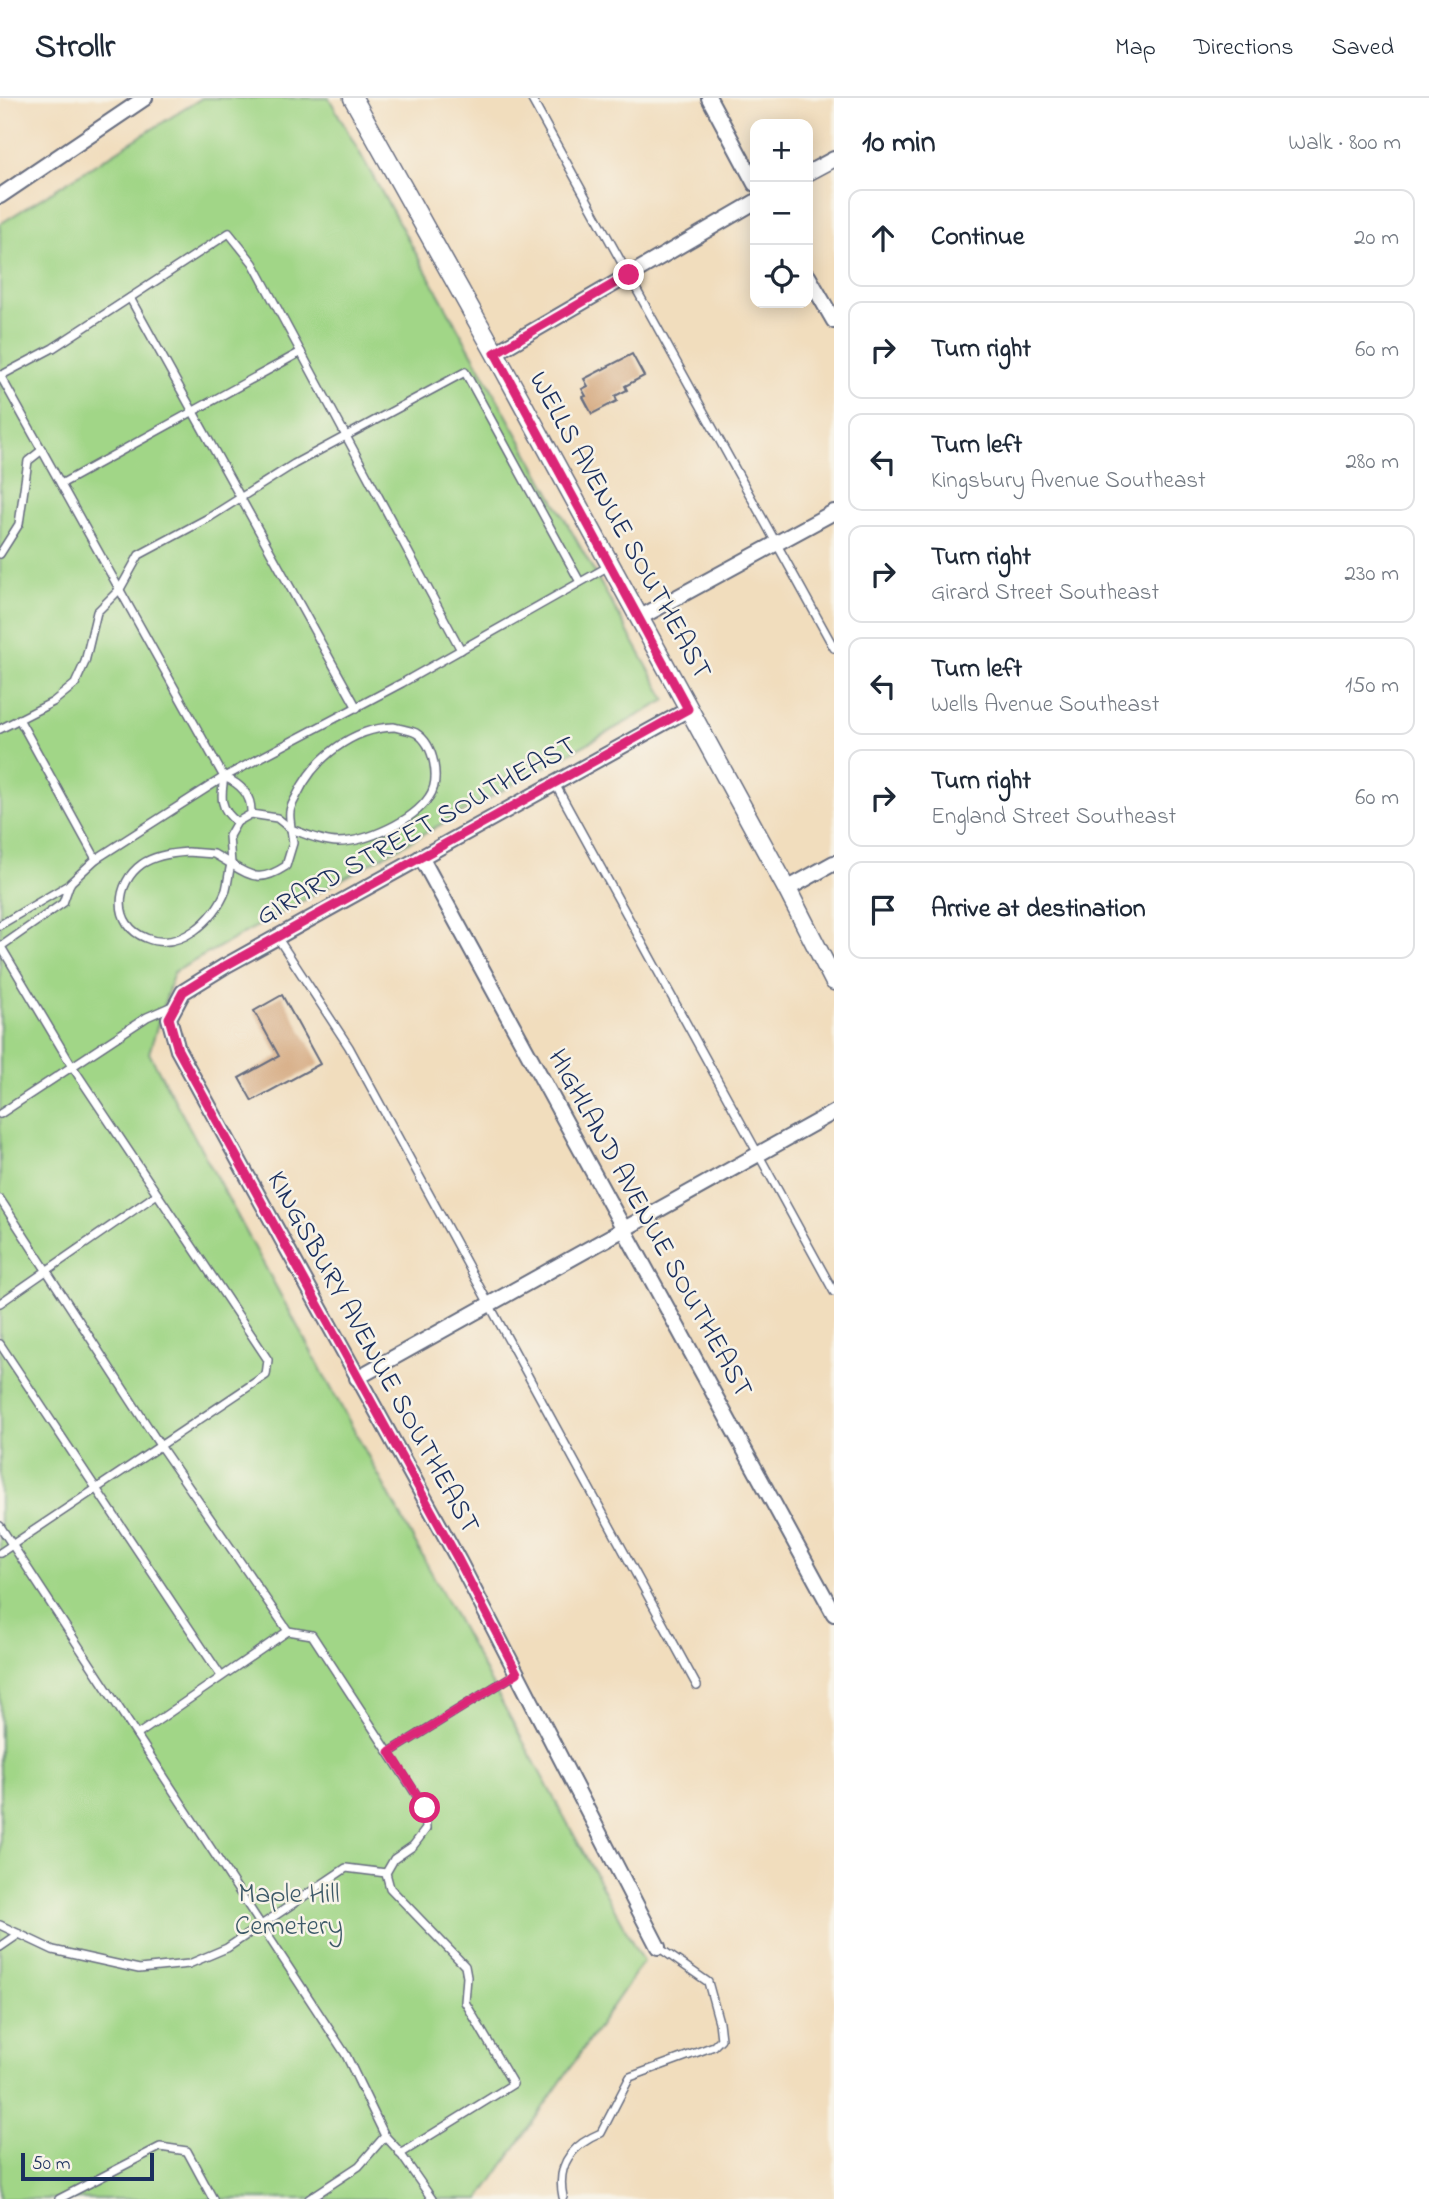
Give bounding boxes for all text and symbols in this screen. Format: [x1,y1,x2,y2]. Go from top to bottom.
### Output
text: Strollr [35,24,115,72]
text: Map [1115,31,1156,66]
text: Directions [1194,31,1293,66]
text: Saved [1331,31,1394,66]
map controls [750,119,813,308]
button: + [750,119,813,182]
text: 10 min [862,122,935,166]
text: Walk · 800 m [1288,127,1401,160]
button: − [750,182,813,245]
icon: ahead [864,219,902,257]
text: Continue [931,219,1024,257]
text: 20 m [1354,222,1399,255]
button: locate [750,245,813,308]
route end [613,259,644,290]
icon: right [864,331,902,369]
text: Turn right [931,331,1031,369]
text: 60 m [1355,334,1399,367]
street label: WELLS AVENUE SOUTHEAST [517,364,721,688]
text: Turn left [931,427,1022,465]
icon: left [864,443,902,481]
text: 280 m [1345,446,1399,479]
text: Kingsbury Avenue Southeast [931,465,1206,498]
text: Turn right [931,539,1031,577]
icon: right [864,555,902,593]
text: 230 m [1345,558,1399,591]
text: Girard Street Southeast [931,577,1159,610]
text: Turn left [931,651,1022,689]
icon: left [864,667,902,705]
text: 150 m [1345,670,1399,703]
text: Wells Avenue Southeast [931,689,1159,722]
street label: GIRARD STREET SOUTHEAST [249,727,585,937]
text: Turn right [931,763,1031,801]
icon: right [864,779,902,817]
text: 60 m [1355,782,1399,815]
text: England Street Southeast [931,801,1176,834]
icon: arrive [864,891,902,929]
text: Arrive at destination [931,891,1146,929]
street label: HIGHLAND AVENUE SOUTHEAST [536,1042,762,1406]
street label: KINGSBURY AVENUE SOUTHEAST [255,1164,489,1542]
route start [409,1792,440,1823]
park label: Maple Hill Cemetery [235,1875,343,1948]
scale bar [21,2150,154,2182]
text: 50 m [32,2151,71,2178]

